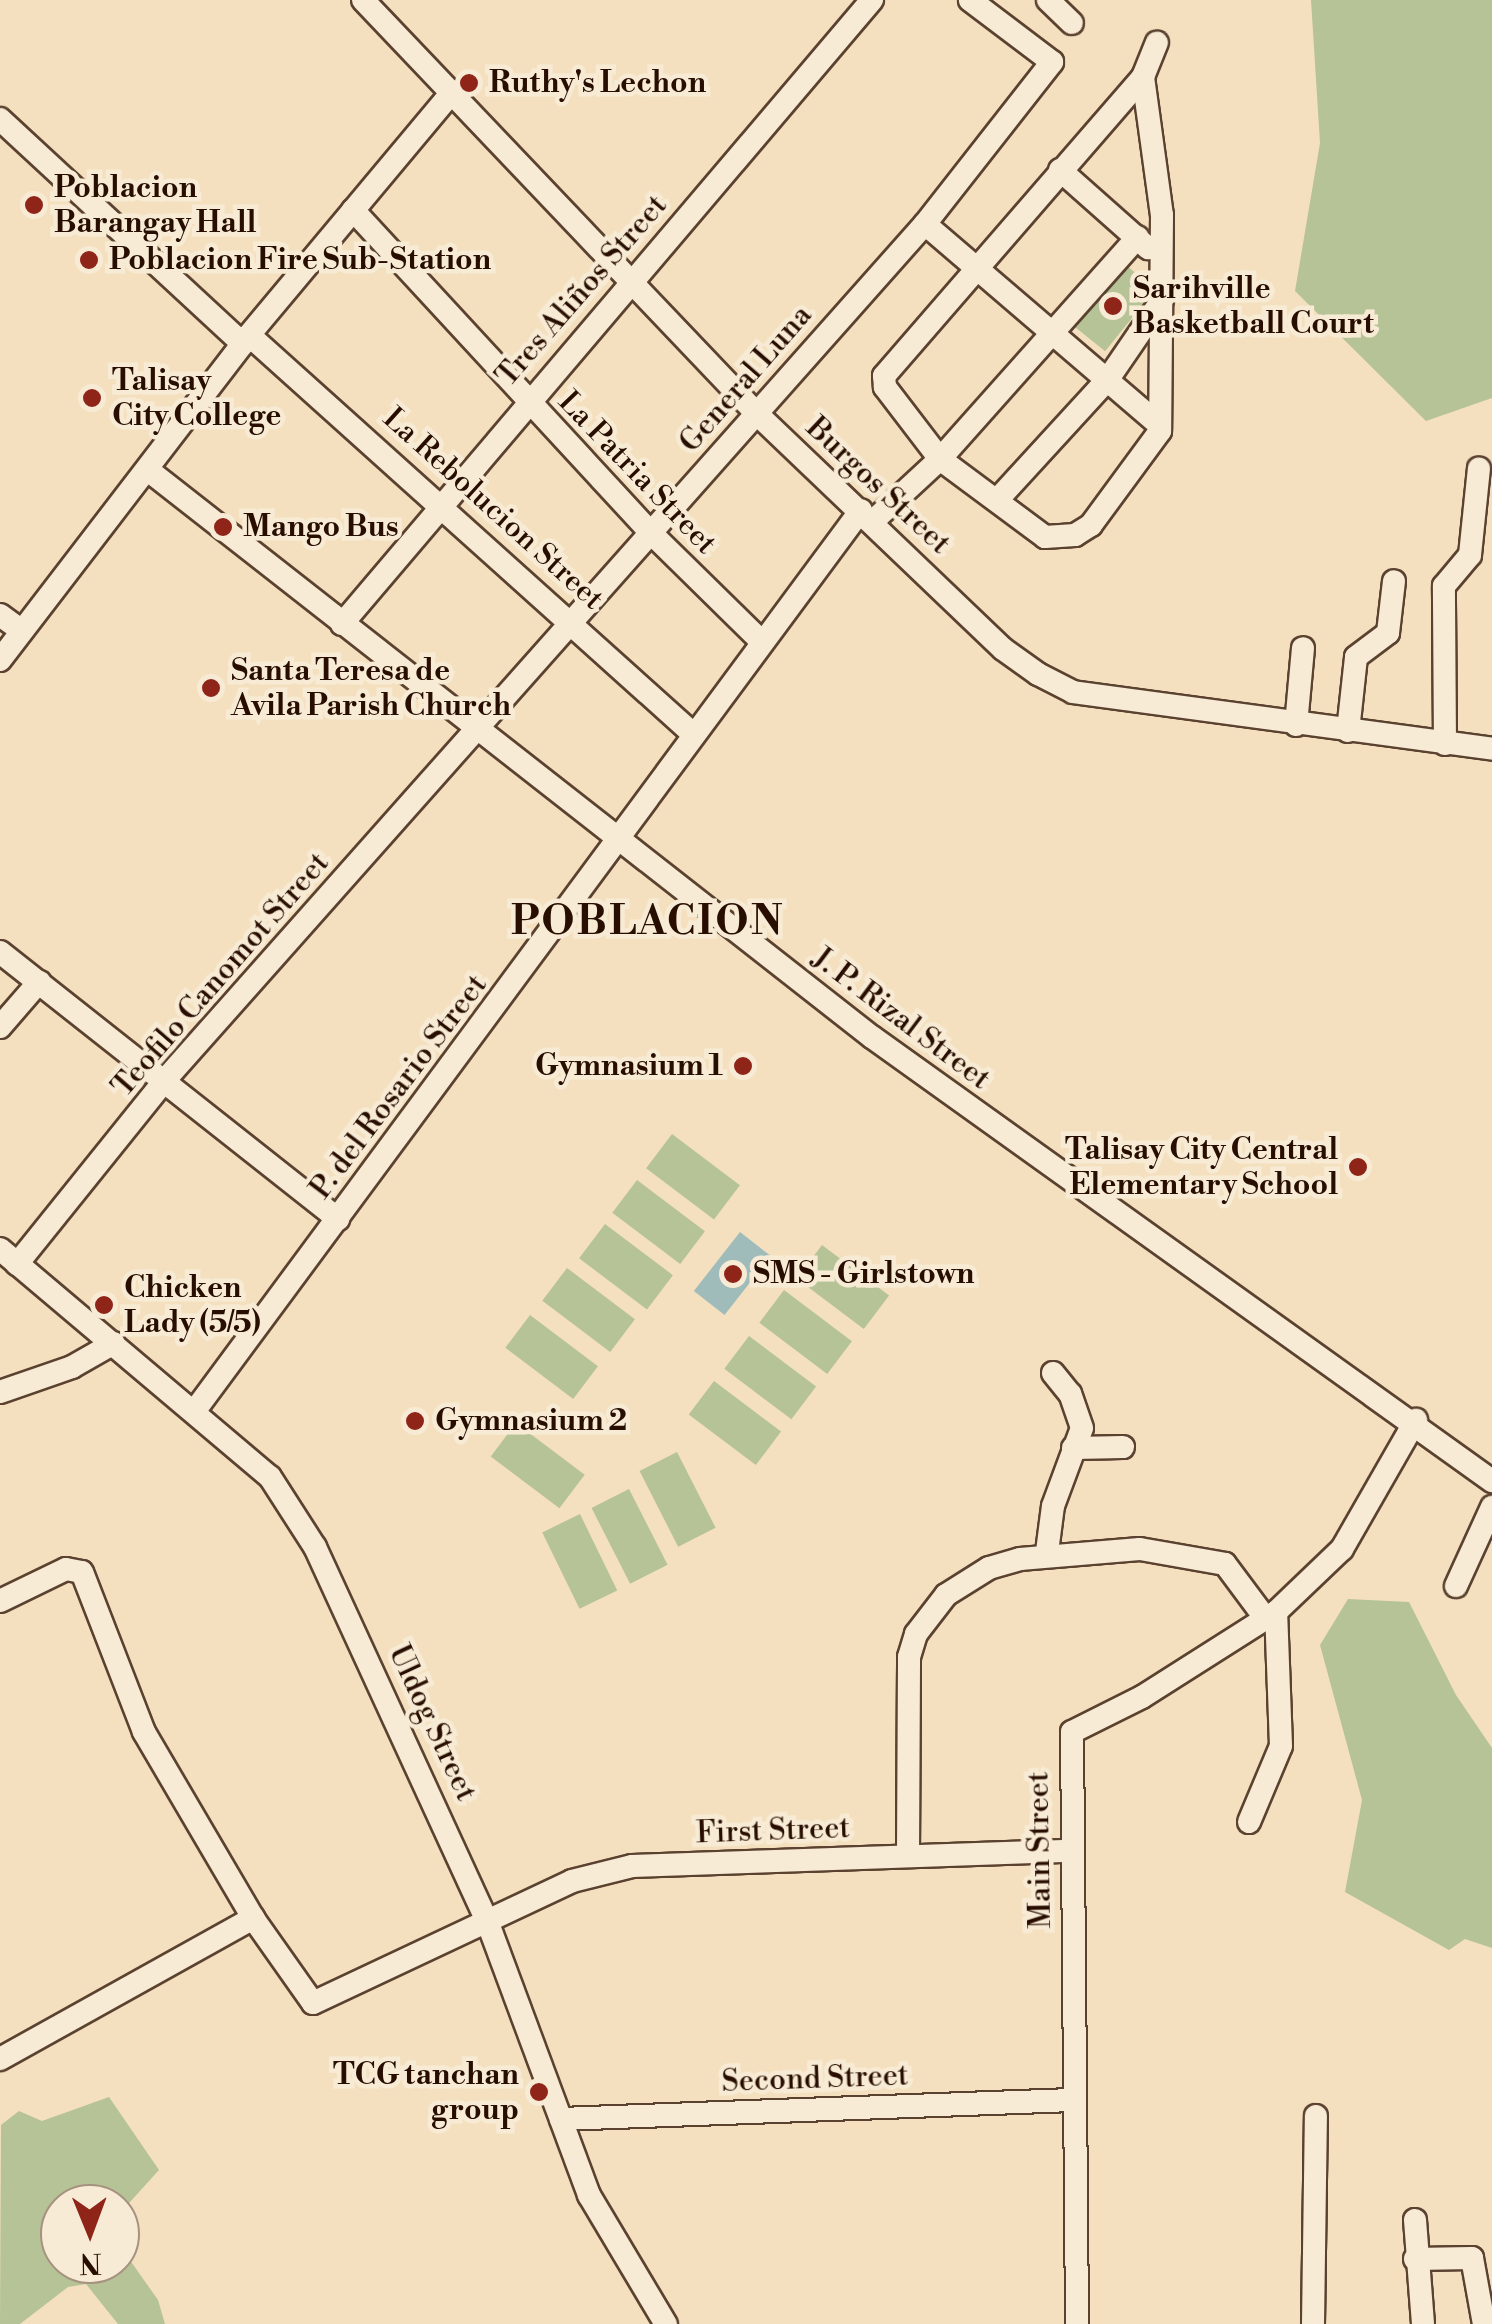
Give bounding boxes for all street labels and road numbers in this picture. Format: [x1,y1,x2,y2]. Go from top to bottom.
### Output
street label: Tres Aliños Street [489,188,675,394]
street label: General Luna [672,298,820,460]
street label: La Patria Street [550,384,724,562]
street label: La Rebolucion Street [375,401,611,617]
street label: Burgos Street [798,410,958,562]
street label: Teofilo Canomot Street [105,845,337,1105]
street label: J. P. Rizal Street [805,940,997,1098]
street label: P. del Rosario Street [303,968,495,1206]
street label: Uldog Street [380,1639,484,1807]
street label: Main Street [1021,1771,1059,1929]
street label: First Street [695,1810,851,1852]
street label: Second Street [721,2058,909,2100]

